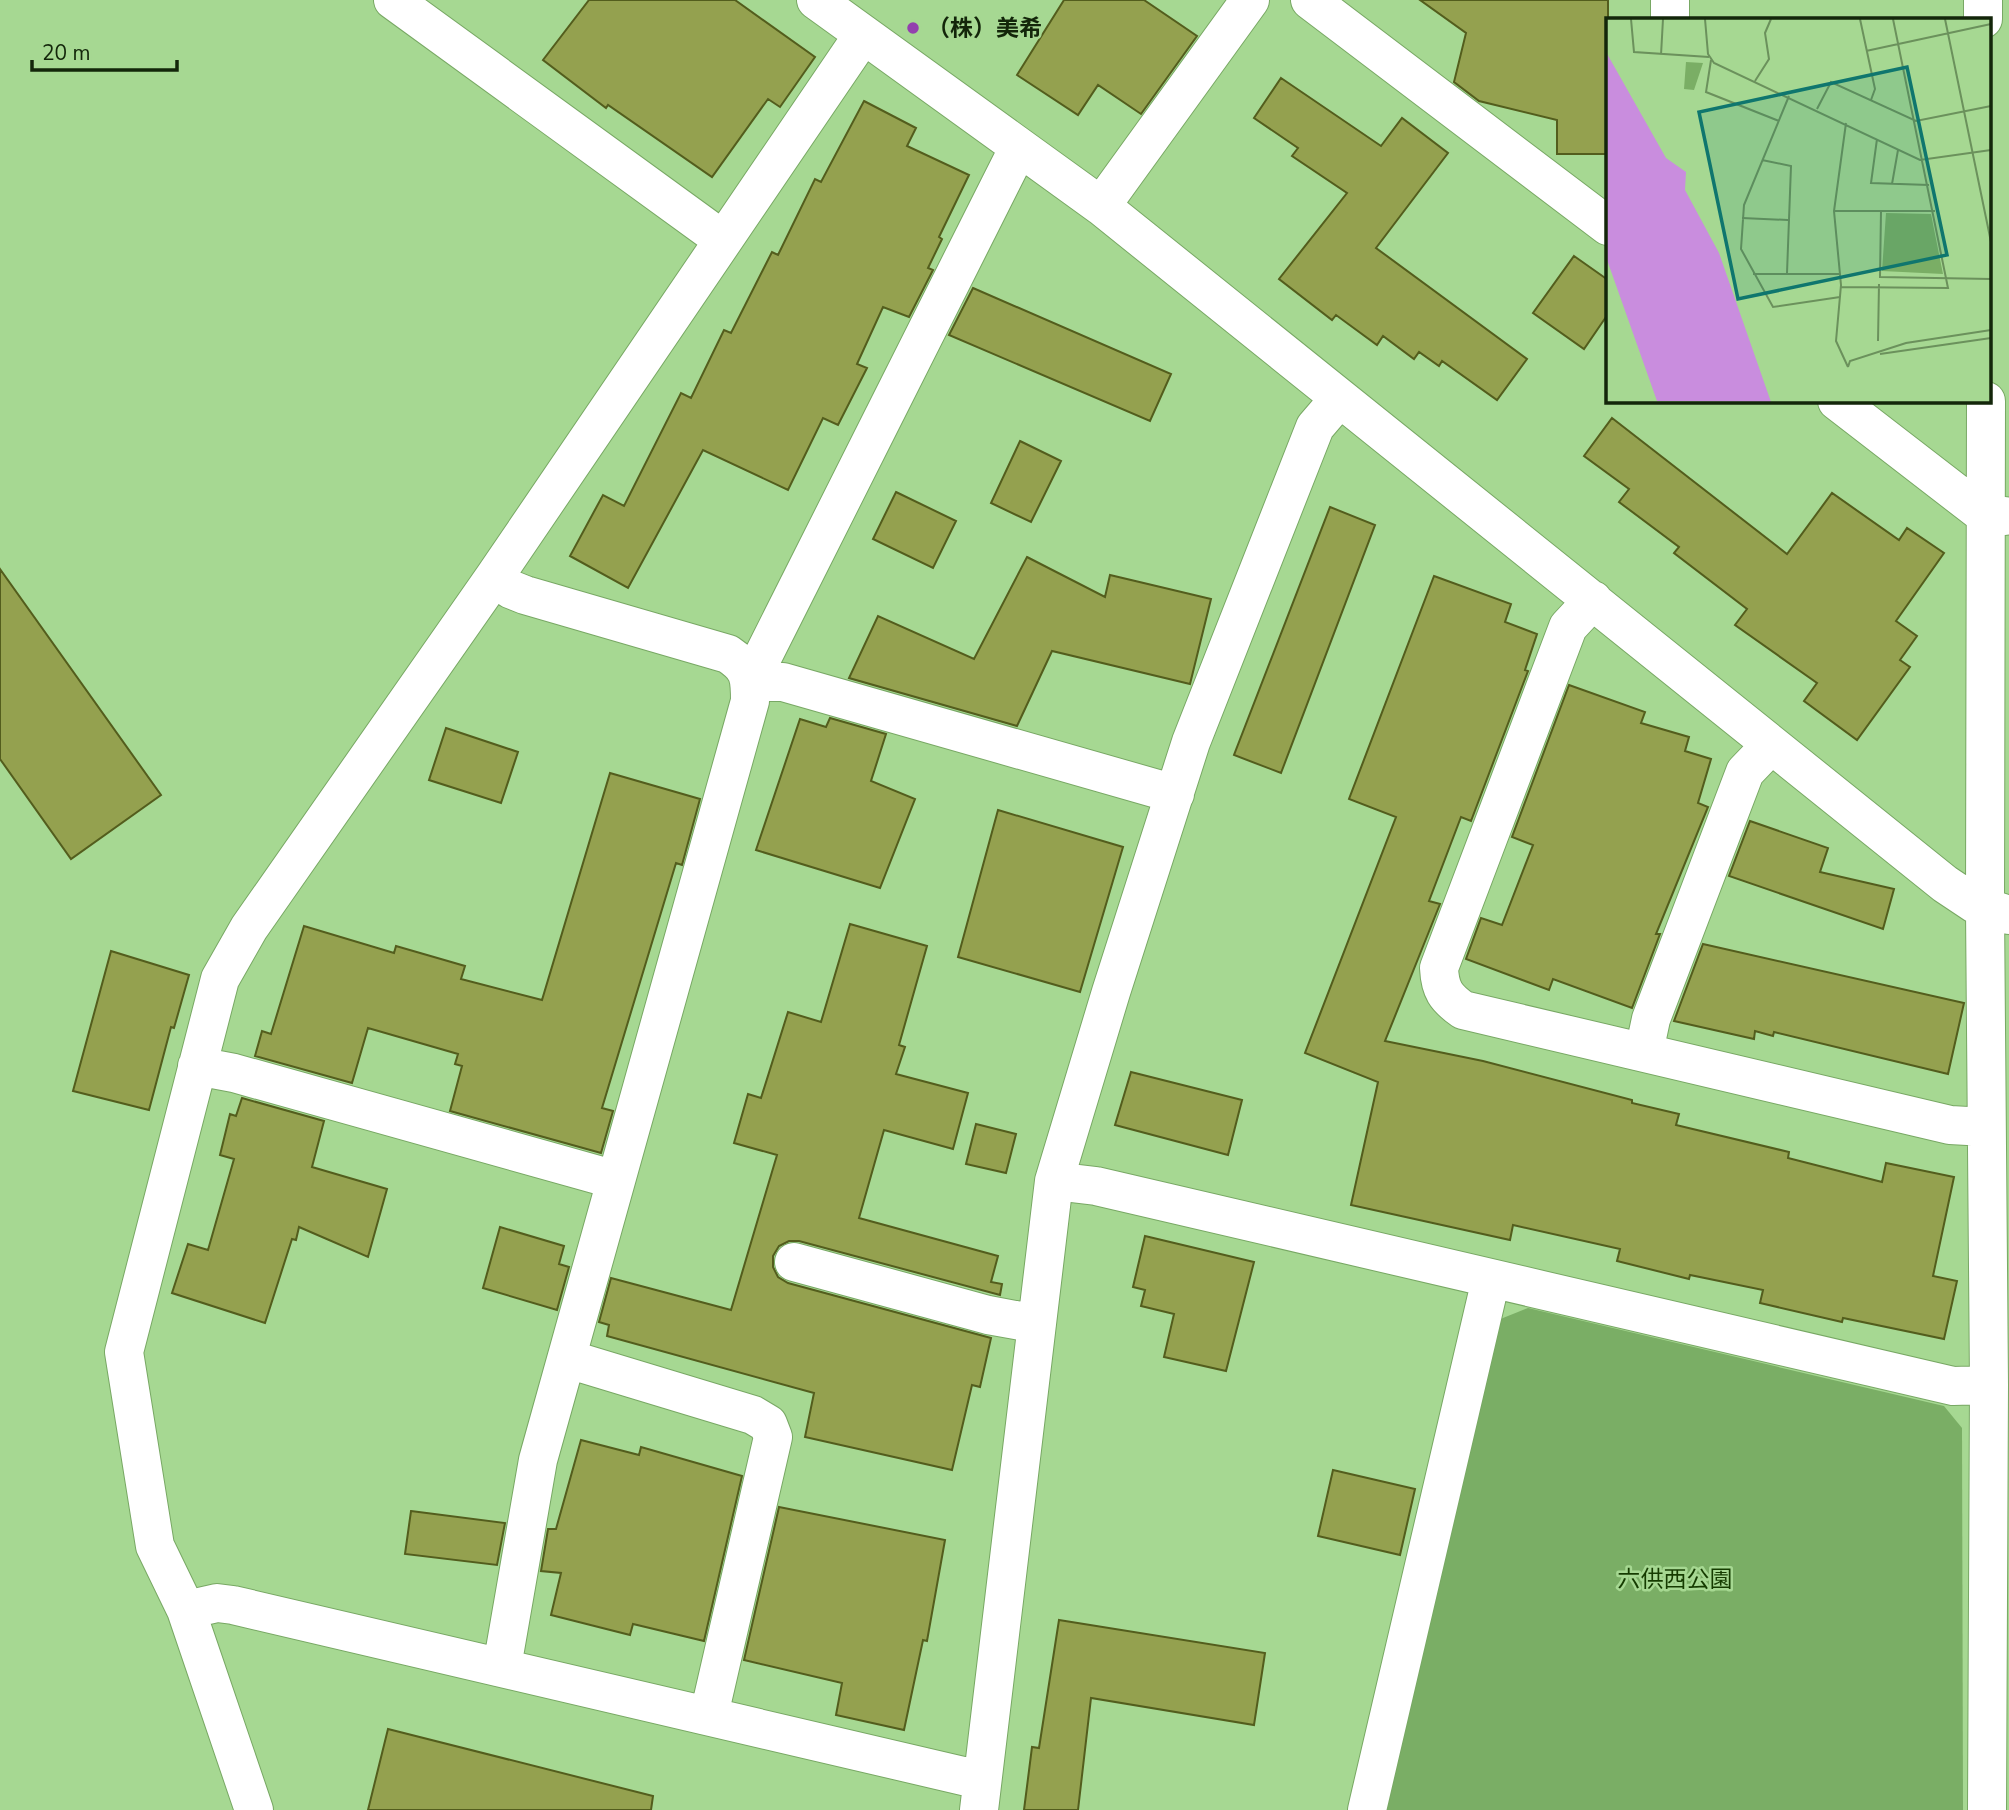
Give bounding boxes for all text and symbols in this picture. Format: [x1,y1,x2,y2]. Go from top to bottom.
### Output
place label: （株）美希 [927,13,1042,44]
inset map [1606,18,1992,402]
marker: （株）美希 [905,20,921,36]
scale bar [32,28,177,72]
text: 20 m [42,39,91,67]
park label: 六供西公園 [1618,1564,1733,1595]

